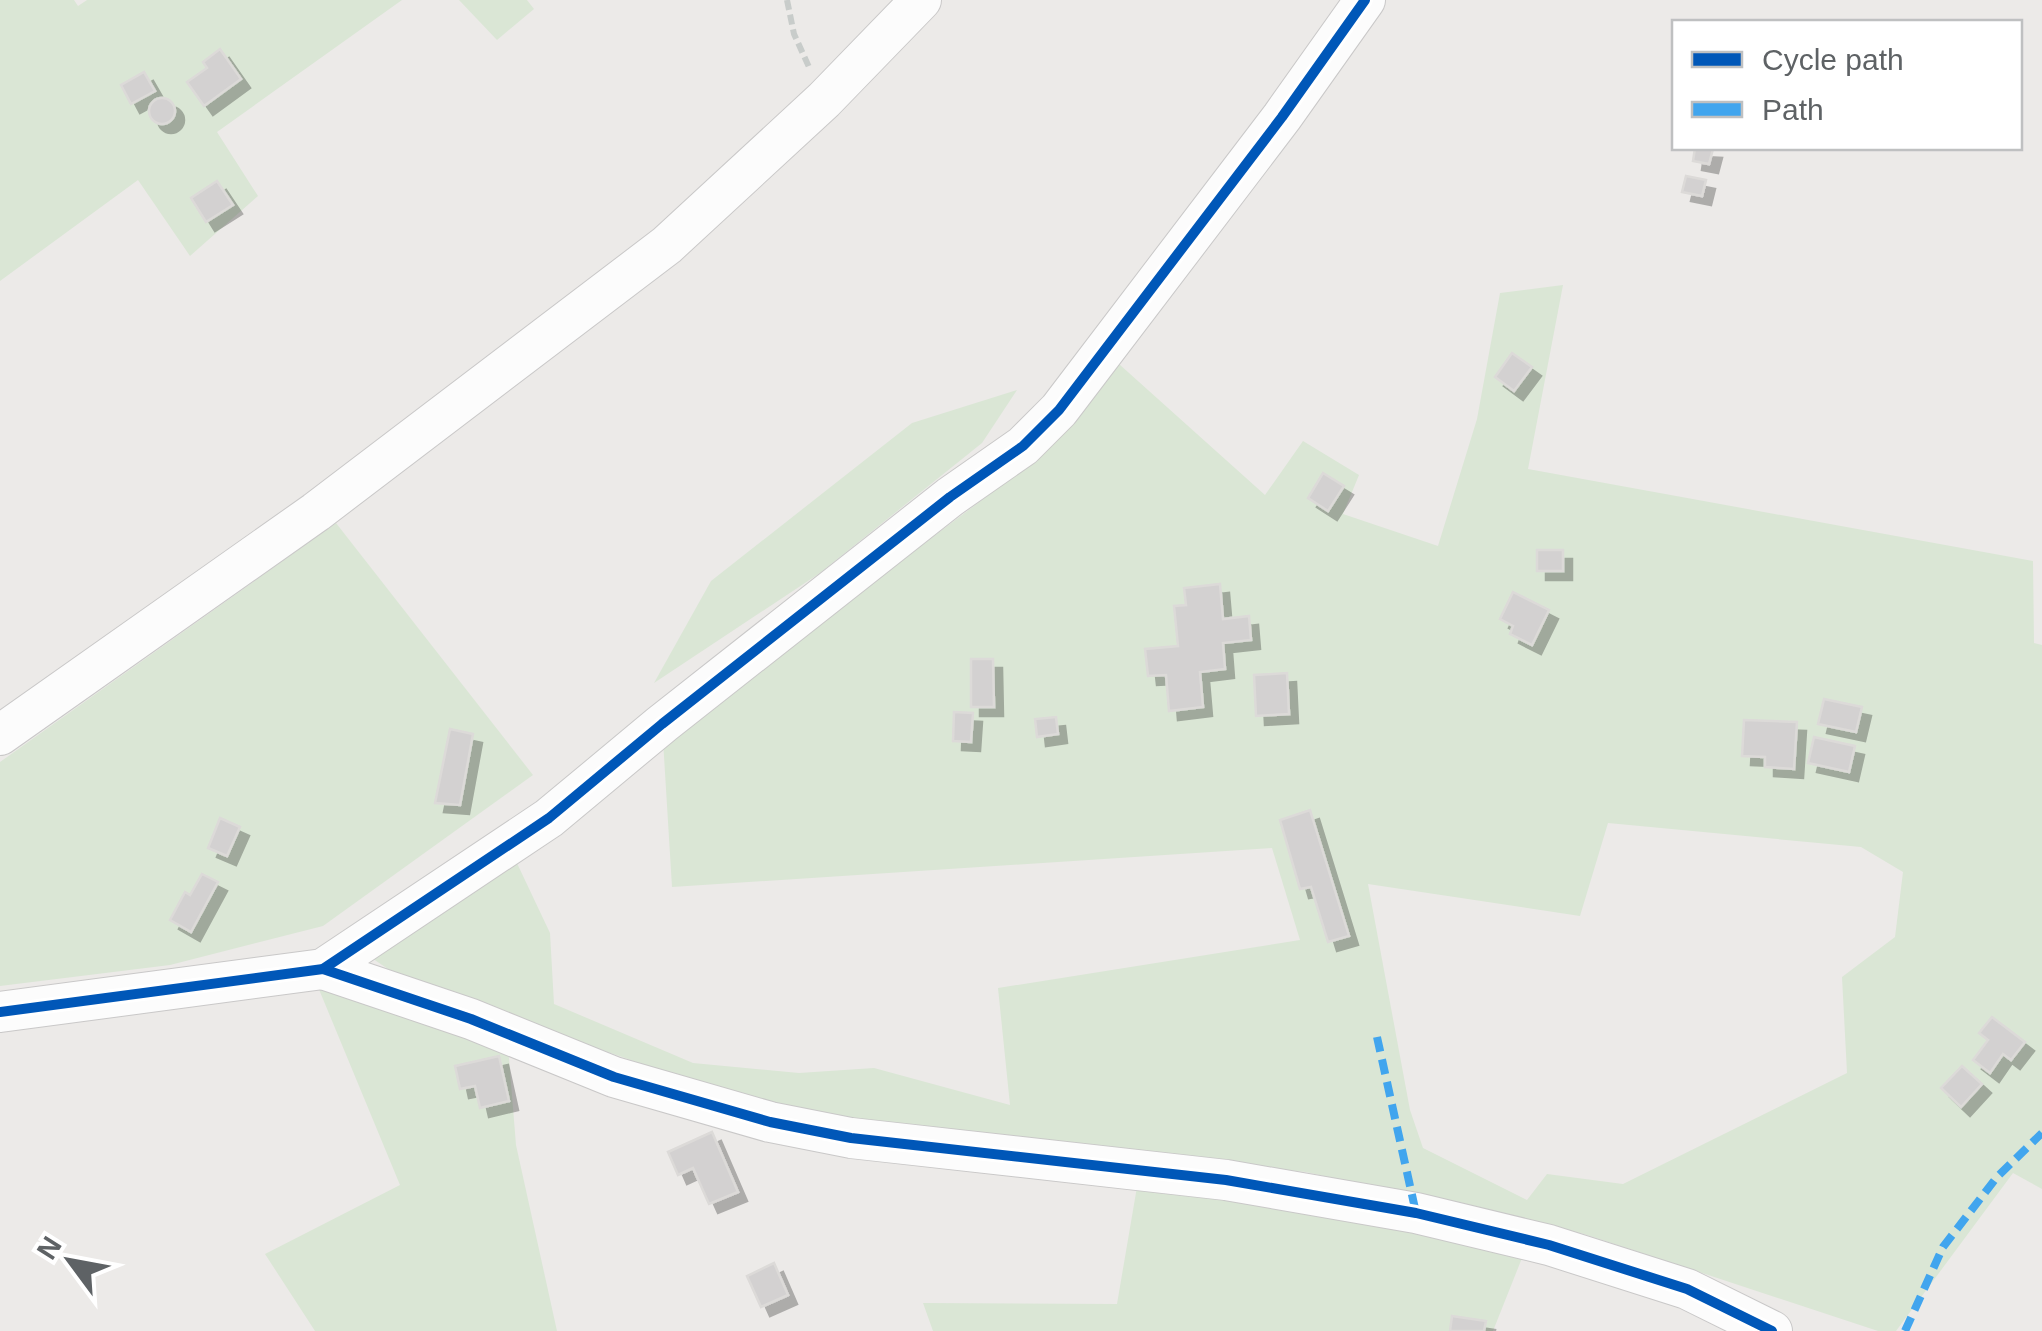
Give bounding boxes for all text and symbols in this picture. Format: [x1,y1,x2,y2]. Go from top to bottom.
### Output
legend [1672,20,2022,150]
text: Cycle path [1762,43,1904,76]
text: Path [1762,93,1824,126]
north arrow [20,1211,120,1311]
text: N [31,1231,68,1265]

